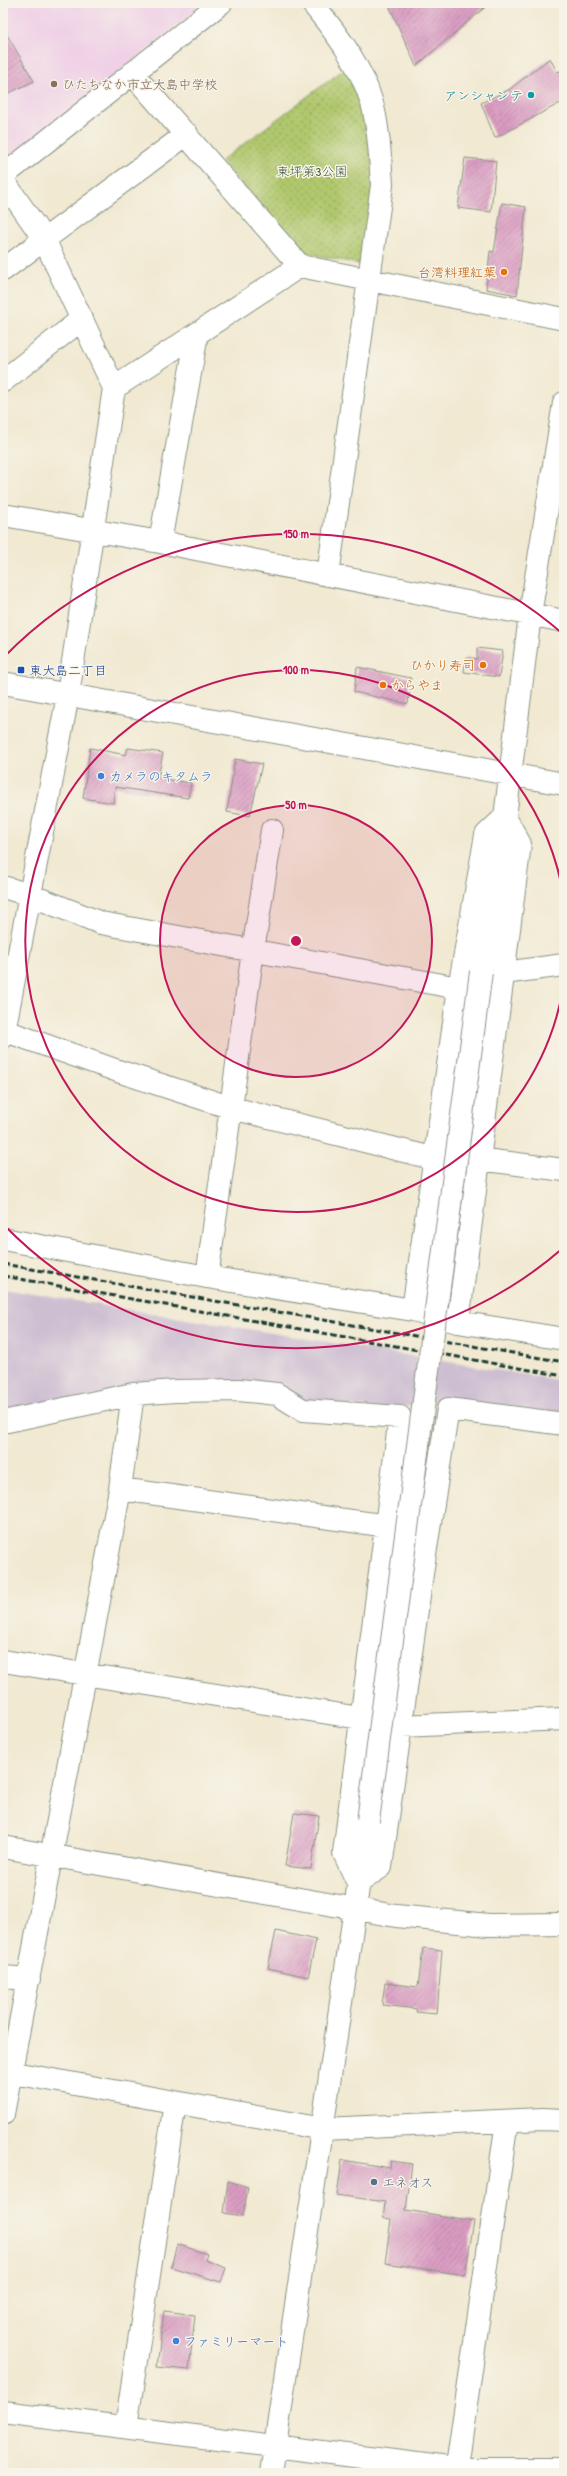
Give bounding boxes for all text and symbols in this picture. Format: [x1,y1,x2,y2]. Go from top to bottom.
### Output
place label: ひたちなか市立大島中学校 [62,75,217,93]
marker: ひたちなか市立大島中学校 [49,79,59,89]
place label: アンシャンテ [444,86,523,104]
marker: アンシャンテ [526,90,536,100]
park label: 東坪第3公園 [277,162,347,180]
place label: 台湾料理紅葉 [418,263,496,281]
marker: 台湾料理紅葉 [499,267,509,277]
text: 150 m [283,525,309,542]
place label: ひかり寿司 [410,656,475,674]
marker: ひかり寿司 [478,660,488,670]
place label: 東大島二丁目 [29,661,107,679]
text: 100 m [283,661,309,678]
marker: 東大島二丁目 [16,665,26,675]
place label: からやま [391,676,443,694]
marker: からやま [378,680,388,690]
place label: カメラのキタムラ [109,767,213,785]
marker: カメラのキタムラ [96,771,106,781]
text: 50 m [285,796,307,813]
centre of rings [289,934,303,948]
place label: エネオス [382,2173,433,2191]
marker: エネオス [369,2177,379,2187]
place label: ファミリーマート [184,2332,288,2350]
marker: ファミリーマート [171,2336,181,2346]

